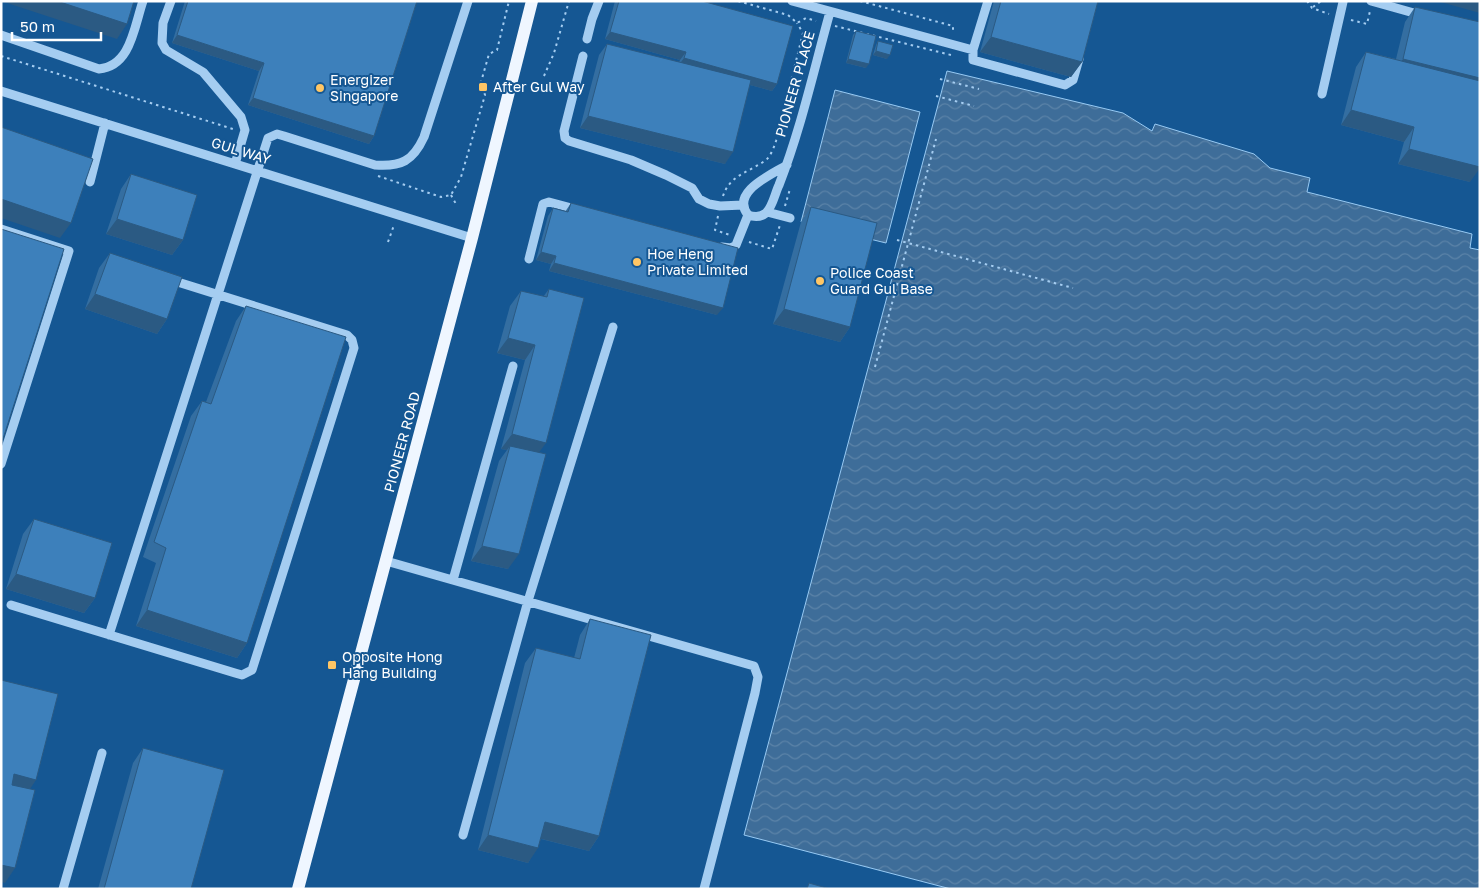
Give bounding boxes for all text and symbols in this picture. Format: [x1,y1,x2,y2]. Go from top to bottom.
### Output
scale bar [12,10,101,42]
text: 50 m [20,17,55,35]
street label: PIONEER PLACE [771,29,818,139]
place label: Energizer Singapore [330,71,398,104]
place label: After Gul Way [493,78,585,95]
marker: After Gul Way [477,81,489,93]
marker: Energizer Singapore [314,82,326,94]
street label: GUL WAY [209,133,273,168]
place label: Hoe Heng Private Limited [647,245,748,278]
marker: Hoe Heng Private Limited [631,256,643,268]
place label: Police Coast Guard Gul Base [830,264,933,297]
marker: Police Coast Guard Gul Base [814,275,826,287]
street label: PIONEER ROAD [380,390,423,494]
place label: Opposite Hong Hang Building [342,648,443,681]
marker: Opposite Hong Hang Building [326,659,338,671]

